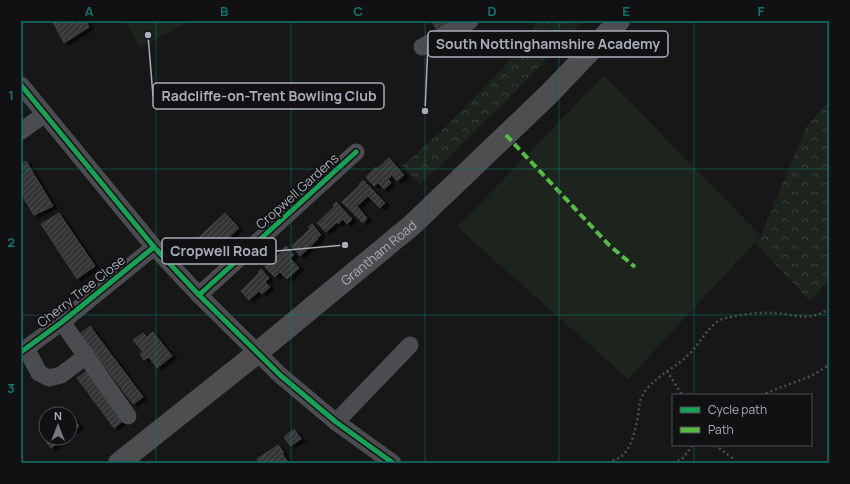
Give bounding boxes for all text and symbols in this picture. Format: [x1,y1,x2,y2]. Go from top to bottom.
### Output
text: A [85,2,94,20]
text: B [220,2,228,20]
text: C [353,2,363,20]
text: D [487,2,497,20]
text: E [622,2,630,20]
text: F [758,2,765,20]
callout: South Nottinghamshire Academy [428,31,668,57]
text: South Nottinghamshire Academy [436,34,660,53]
callout: Radcliffe-on-Trent Bowling Club [153,83,384,109]
text: 1 [8,86,14,104]
text: Radcliffe-on-Trent Bowling Club [161,86,377,105]
street label: Cropwell Gardens [252,149,342,233]
street label: Grantham Road [337,216,420,289]
text: 2 [7,233,15,251]
callout: Cropwell Road [162,238,276,264]
text: Cropwell Road [170,241,268,260]
street label: Cherry Tree Close [33,251,129,331]
text: 3 [7,379,15,397]
legend [672,394,812,446]
text: Cycle path [708,401,767,418]
north arrow [38,406,78,446]
text: N [54,408,62,423]
text: Path [708,421,734,438]

